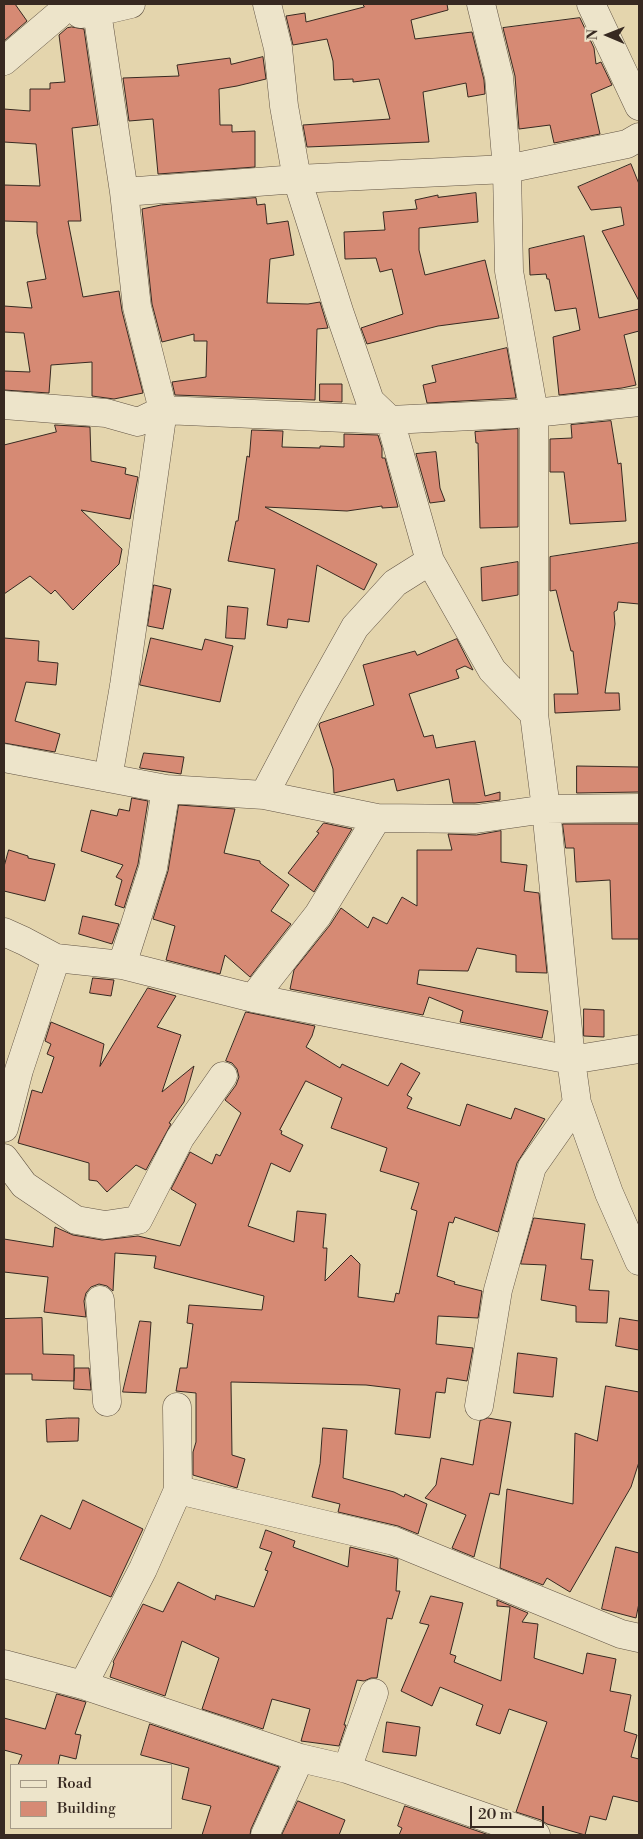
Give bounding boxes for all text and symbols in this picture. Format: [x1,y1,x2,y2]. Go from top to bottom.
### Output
north arrow [583,10,633,60]
text: N [584,29,602,40]
legend [10,1764,172,1829]
text: Road [57,1774,92,1793]
scale bar [473,1796,547,1828]
text: Building [57,1799,116,1818]
text: 20 m [478,1805,513,1824]

